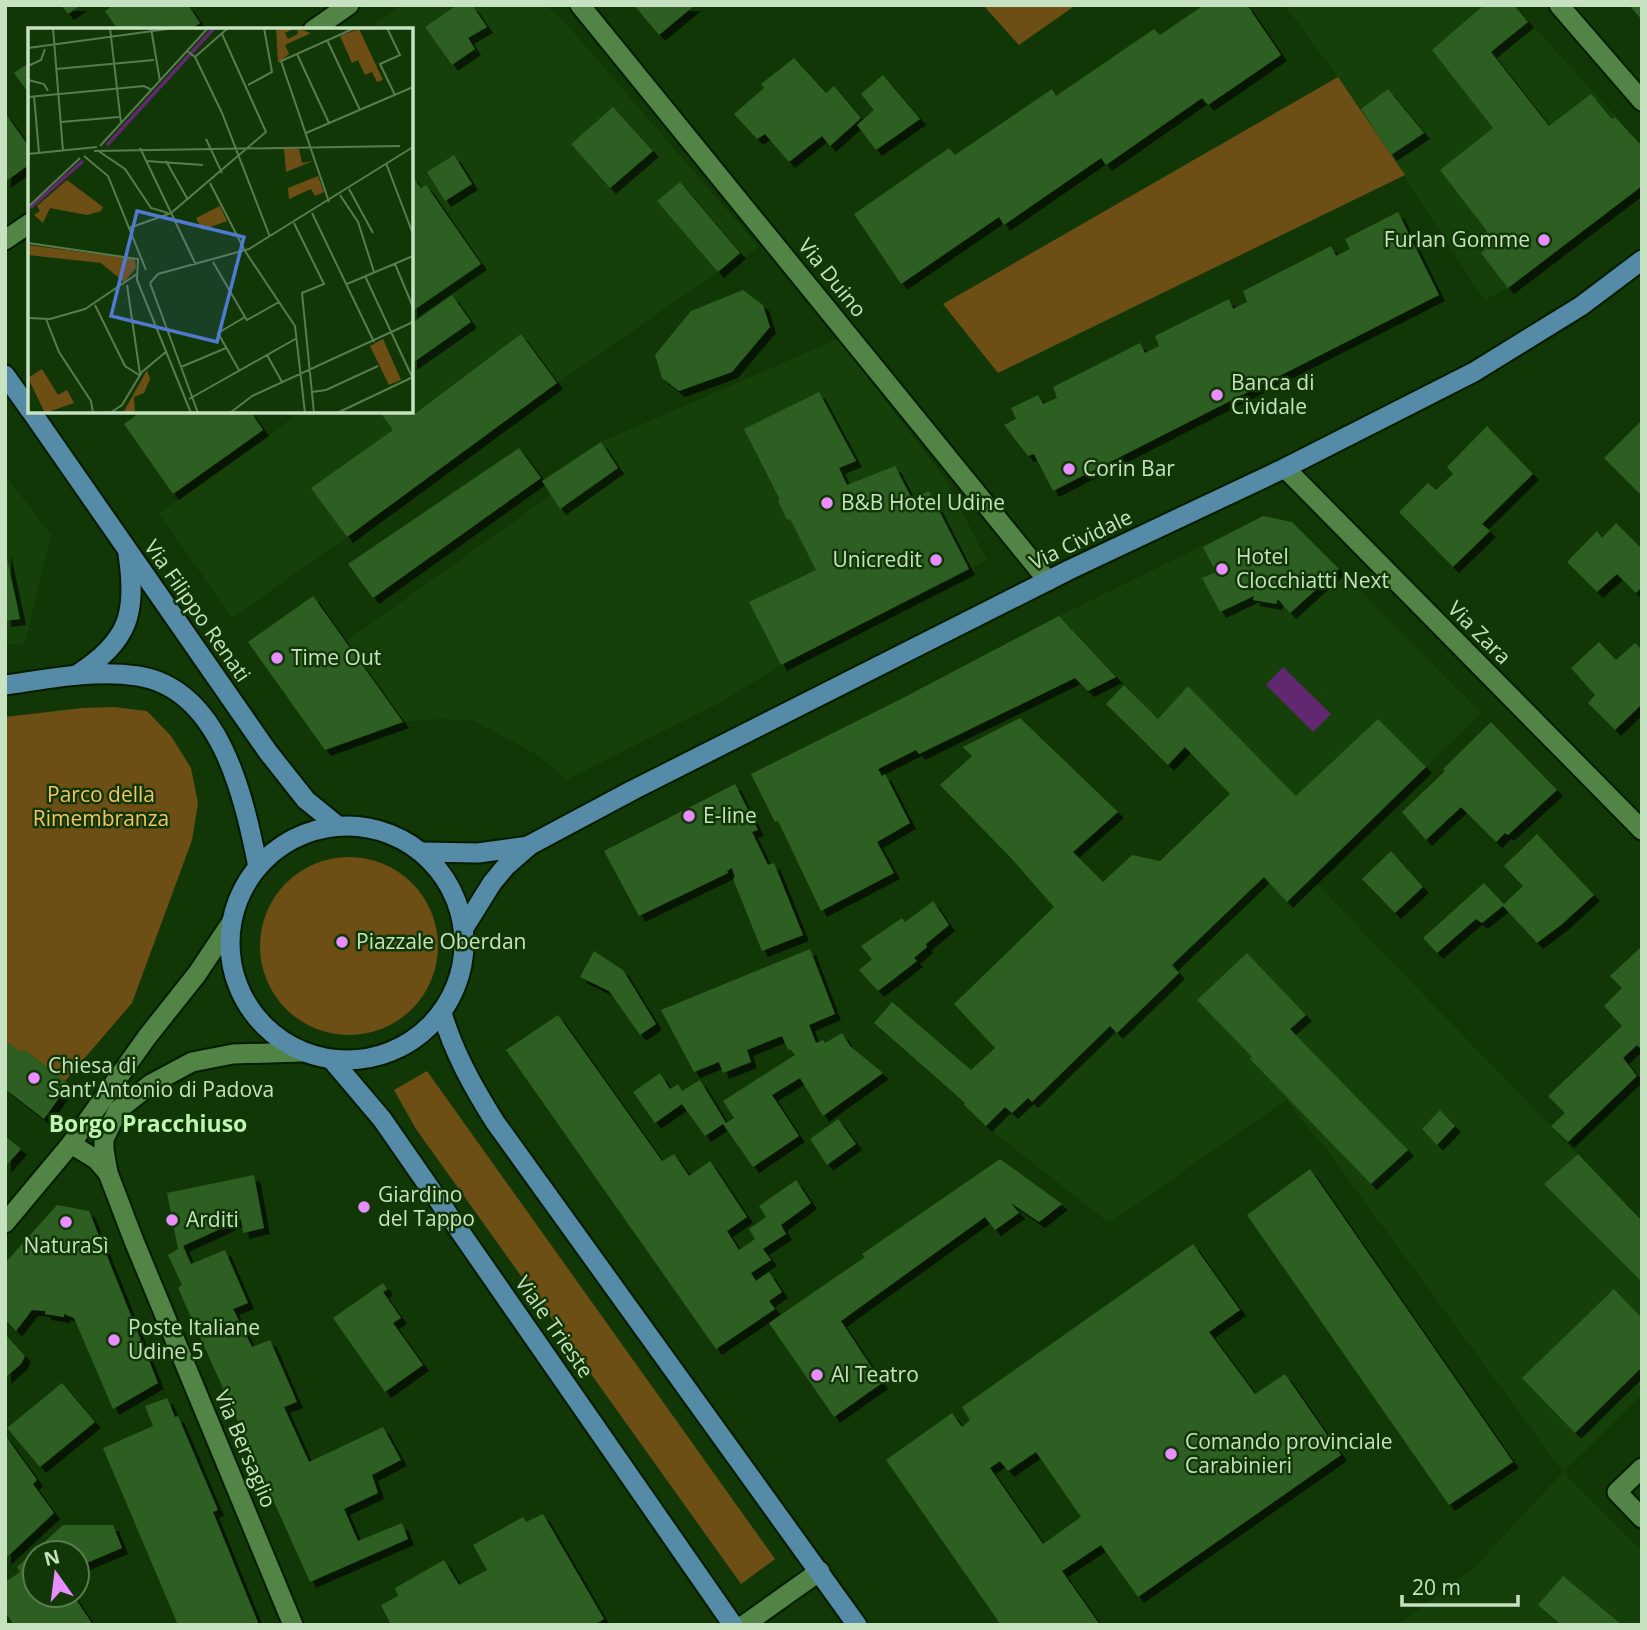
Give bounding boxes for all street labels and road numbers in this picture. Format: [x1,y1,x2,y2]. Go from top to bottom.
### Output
street label: Via Duino [792,232,873,323]
street label: Via Cividale [1025,502,1137,576]
street label: Via Filippo Renati [138,534,257,687]
street label: Via Zara [1442,595,1517,670]
street label: Viale Trieste [509,1270,600,1383]
street label: Via Bersaglio [209,1386,283,1512]

